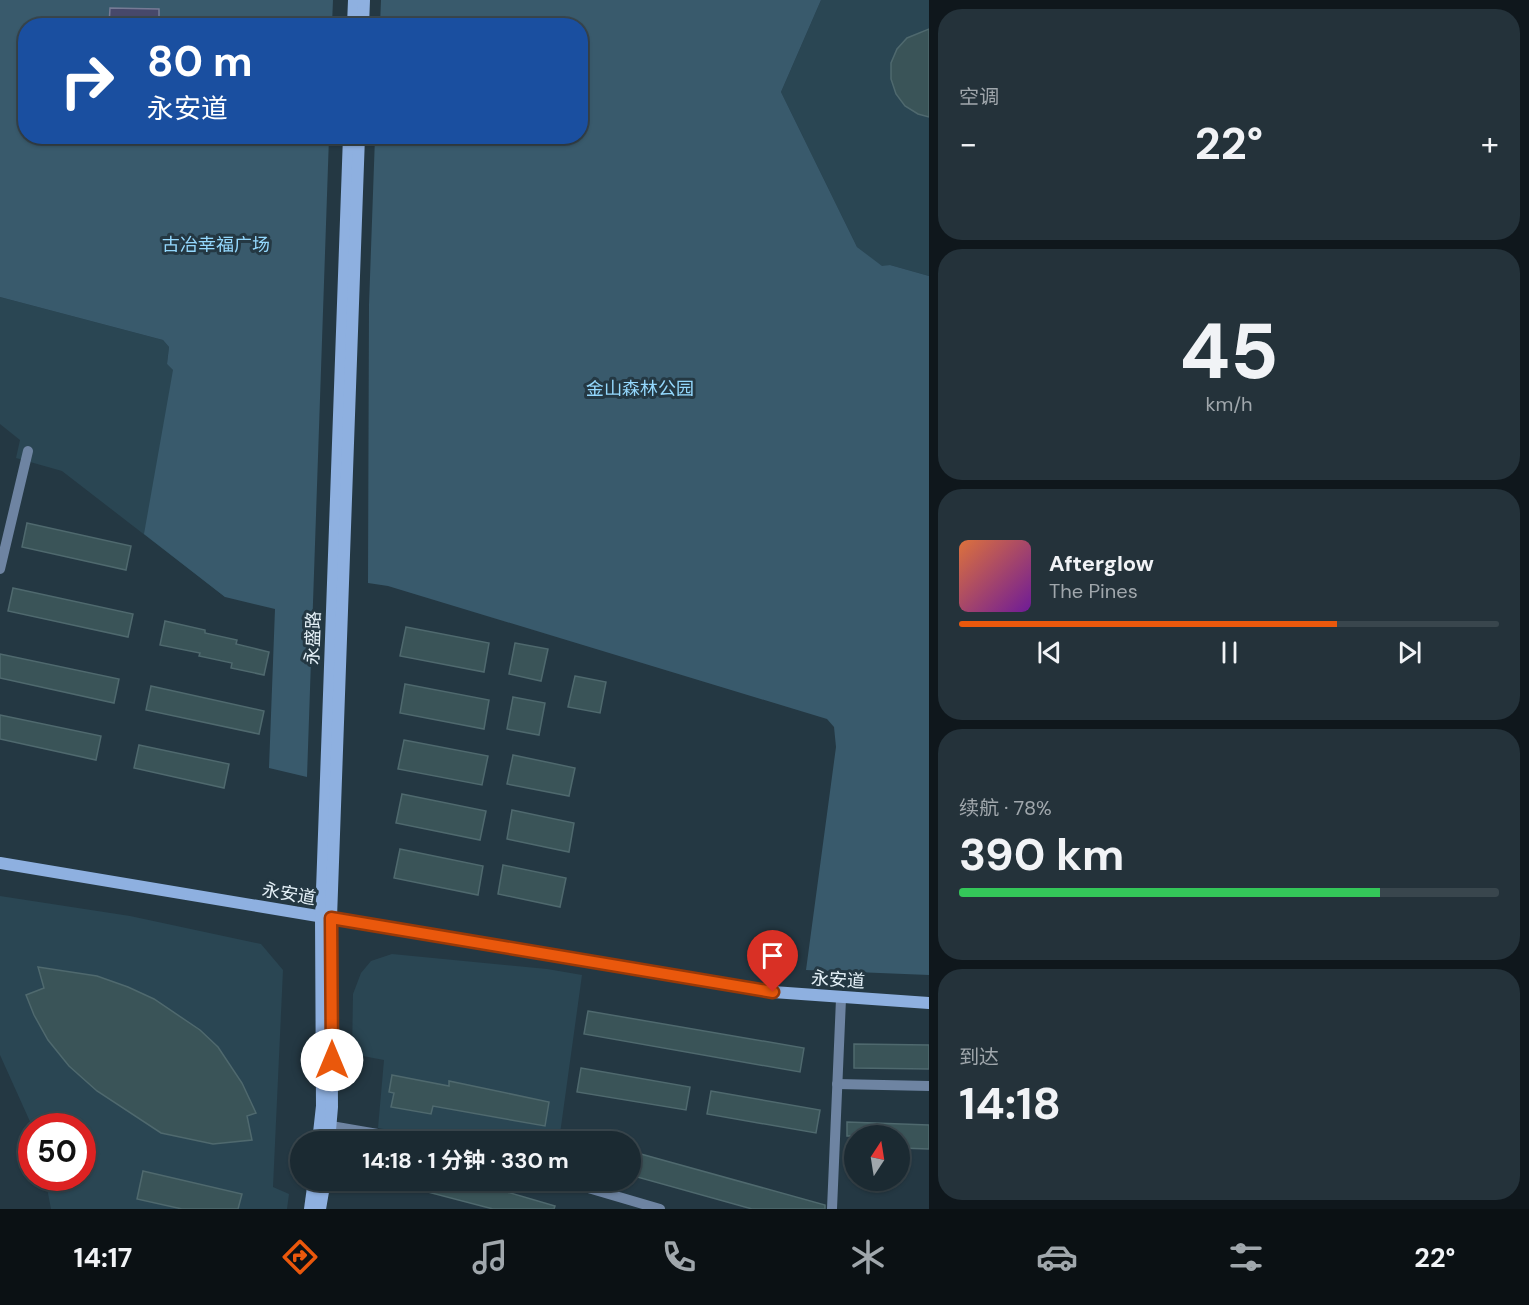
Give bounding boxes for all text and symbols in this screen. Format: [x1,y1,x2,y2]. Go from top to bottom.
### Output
text: 80 m [147,34,253,89]
icon: right [48,42,126,120]
text: 空调 [959,84,999,110]
text: 永安道 [147,91,228,126]
text: 22° [1195,114,1263,173]
text: − [959,122,977,165]
text: + [1481,122,1499,165]
park label: 古冶幸福广场 [162,233,270,257]
text: 45 [1179,301,1279,402]
park label: 金山森林公园 [586,377,694,401]
text: km/h [1205,391,1253,417]
text: Afterglow [1049,549,1154,578]
text: The Pines [1049,578,1138,604]
street label: 永盛路 [300,611,326,665]
icon: previous [1033,636,1066,669]
icon: pause [1213,636,1246,669]
icon: next [1393,636,1426,669]
text: 续航 · 78% [959,795,1052,821]
text: 390 km [959,825,1124,884]
street label: 永安道 [260,877,318,911]
pin [747,930,798,992]
icon: arrive [756,939,789,972]
street label: 永安道 [810,966,866,994]
position arrow [300,1028,364,1092]
text: 到达 [959,1044,999,1070]
text: 14:18 [959,1074,1061,1133]
speed limit sign: 50 [18,1113,96,1191]
north arrow [844,1125,910,1191]
map controls [844,1125,910,1191]
text: 14:18 · 1 分钟 · 330 m [362,1146,569,1175]
icon: directions [279,1236,321,1278]
icon: music [469,1236,511,1278]
icon: phone [658,1236,700,1278]
icon: climate [847,1236,889,1278]
icon: car [1036,1236,1078,1278]
icon: filters [1225,1236,1267,1278]
text: 14:17 [74,1240,132,1275]
text: 22° [1414,1240,1455,1275]

